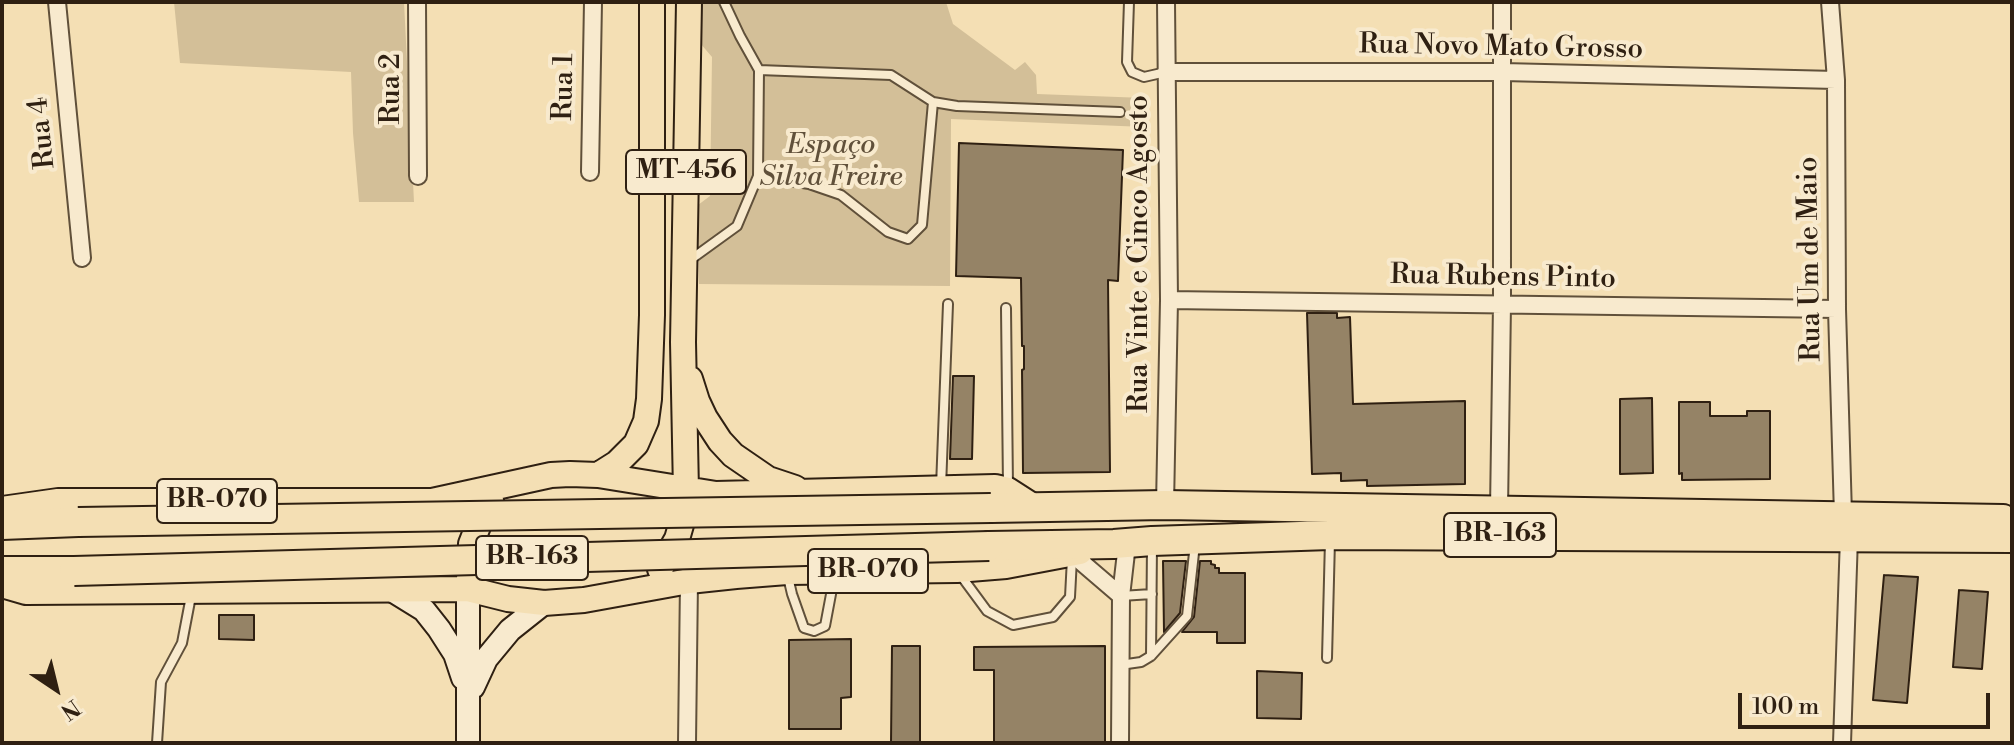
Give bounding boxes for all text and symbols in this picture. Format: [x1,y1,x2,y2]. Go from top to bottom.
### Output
street label: Rua Novo Mato Grosso [1359,29,1643,67]
street label: Rua 2 [375,53,409,125]
street label: Rua 1 [548,53,582,121]
street label: Rua 4 [23,95,63,171]
street label: Rua Vinte e Cinco Agosto [1123,95,1157,413]
park label: Espaço Silva Freire [759,129,903,195]
road number: MT-456 [626,150,746,194]
street label: Rua Um de Maio [1792,156,1830,362]
street label: Rua Rubens Pinto [1390,259,1616,297]
road number: BR-070 [157,479,277,523]
road number: BR-163 [1444,513,1556,557]
road number: BR-163 [476,536,588,580]
road number: BR-070 [808,549,928,593]
north arrow [16,649,96,729]
scale bar [1742,677,1994,727]
text: 100 m [1752,692,1819,722]
text: N [55,693,85,725]

